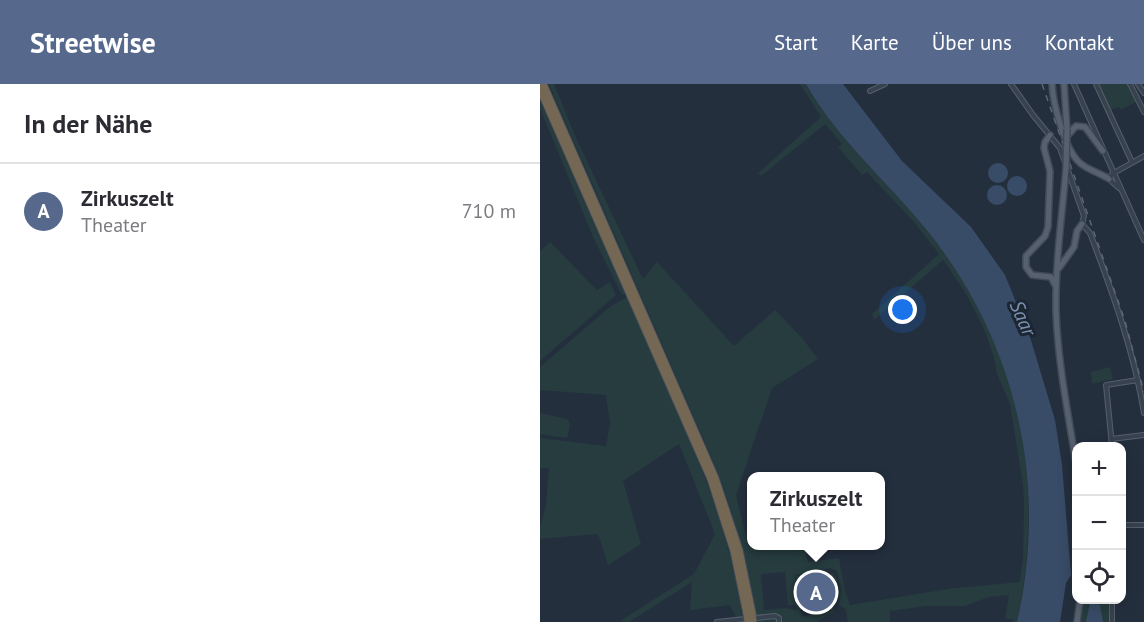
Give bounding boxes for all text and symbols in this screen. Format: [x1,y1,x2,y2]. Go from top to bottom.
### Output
text: Streetwise [30,24,156,61]
text: Start [774,29,818,56]
text: Karte [851,29,899,56]
text: Über uns [932,29,1012,56]
text: Kontakt [1045,29,1114,56]
text: In der Nähe [24,107,152,140]
text: Zirkuszelt [81,184,174,212]
text: A [37,198,50,224]
text: 710 m [462,198,516,224]
text: Theater [81,212,147,238]
your location [888,295,917,324]
water label: Saar [1004,296,1043,341]
map controls [1072,442,1126,604]
button: + [1072,442,1126,496]
popup [747,472,885,550]
text: Zirkuszelt [770,484,862,512]
button: − [1072,496,1126,550]
text: Theater [770,512,835,538]
button: locate [1072,550,1126,604]
pin: A [796,570,836,614]

